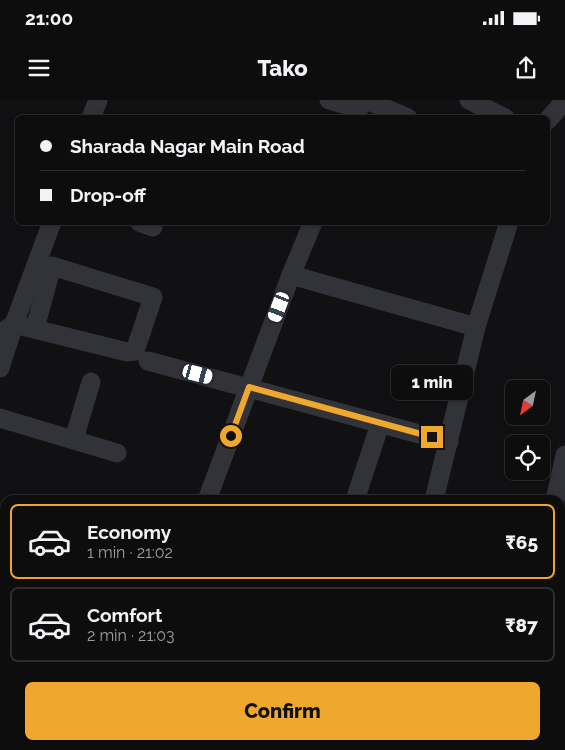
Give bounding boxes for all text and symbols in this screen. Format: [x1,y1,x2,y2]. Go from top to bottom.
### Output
text: 21:00 [25,7,73,29]
icon: menu [25,54,53,82]
icon: share [512,54,540,82]
text: Tako [257,55,308,81]
text: Sharada Nagar Main Road [70,135,305,157]
text: Drop-off [70,184,146,206]
car [266,290,291,324]
car [181,363,214,385]
callout: 1 min [391,364,473,400]
text: 1 min [411,373,453,392]
north arrow [505,380,550,425]
map controls [505,380,550,480]
route start [220,425,242,447]
route end [421,426,443,448]
button: locate [505,435,550,480]
icon: car [27,519,72,564]
text: Economy [87,521,171,543]
text: ₹65 [505,531,538,553]
text: 1 min · 21:02 [87,543,173,562]
icon: car [27,602,72,647]
text: Comfort [87,604,162,626]
text: ₹87 [505,614,538,636]
text: 2 min · 21:03 [87,626,175,645]
button: Confirm [25,682,540,740]

